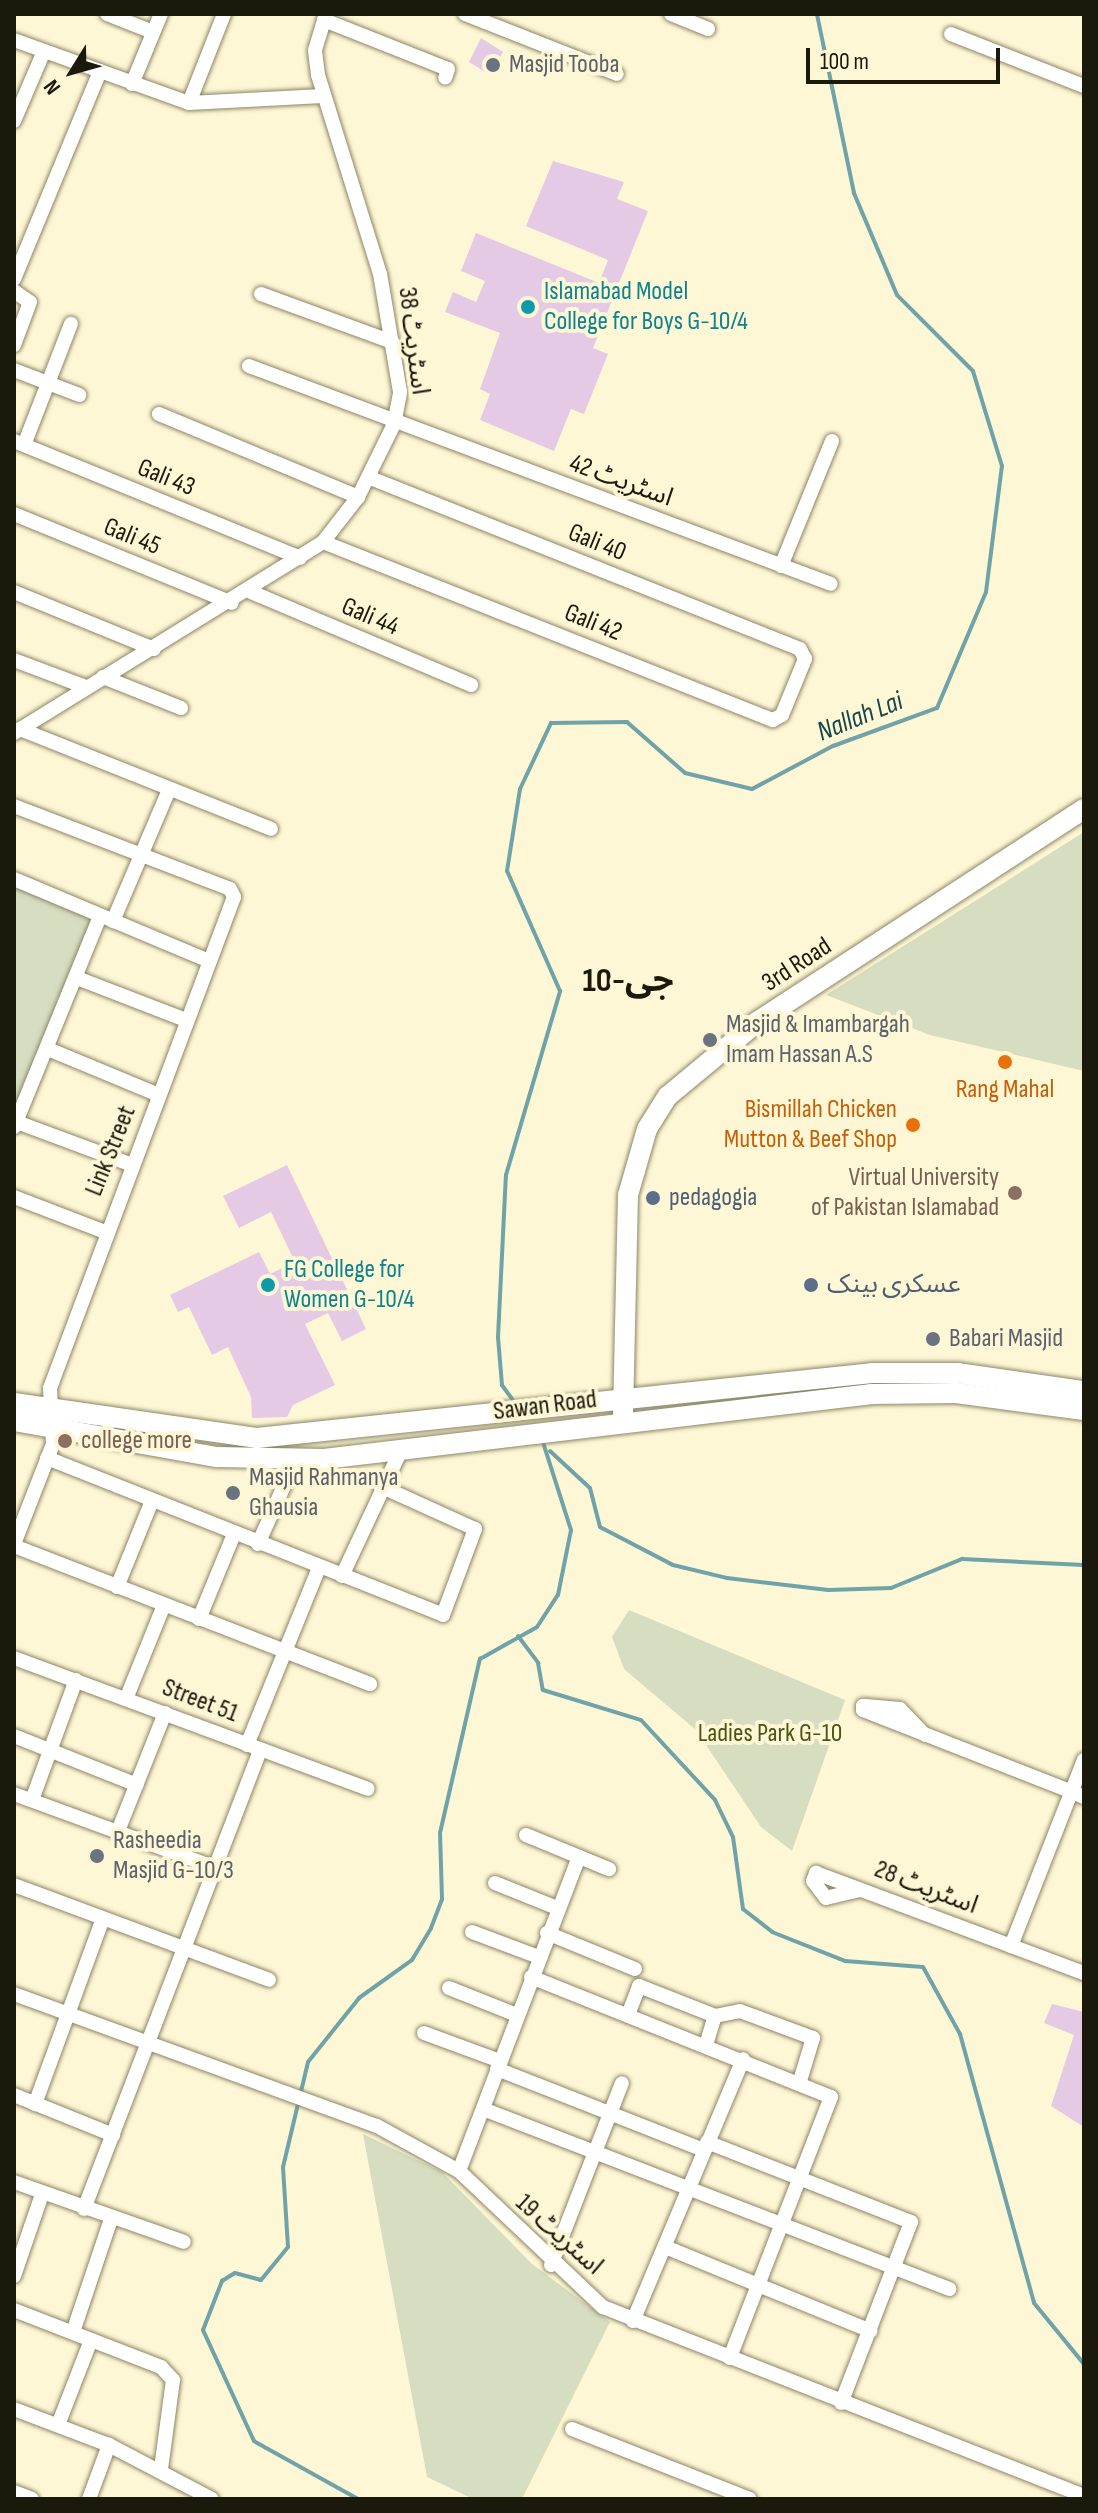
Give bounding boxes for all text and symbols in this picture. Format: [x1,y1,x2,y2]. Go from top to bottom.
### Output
north arrow [32,32,112,112]
scale bar [810,32,1004,82]
text: 100 m [820,47,869,76]
place label: Masjid Tooba [509,49,619,81]
marker: Masjid Tooba [484,56,502,74]
text: N [38,74,67,100]
place label: Islamabad Model College for Boys G-10/4 [544,276,748,338]
street label: اسٹریٹ 38 [391,285,435,397]
marker: Islamabad Model College for Boys G-10/4 [519,298,537,316]
street label: اسٹریٹ 42 [565,448,677,514]
street label: Gali 43 [133,452,199,504]
street label: Gali 45 [99,512,165,562]
street label: Gali 40 [563,517,631,569]
street label: Gali 44 [337,591,403,643]
street label: Gali 42 [560,598,626,648]
water label: Nallah Lai [812,685,908,749]
street label: 3rd Road [757,931,837,999]
district label: جی-10 [582,961,674,1001]
place label: Masjid & Imambargah Imam Hassan A.S [726,1009,910,1070]
marker: Masjid & Imambargah Imam Hassan A.S [701,1031,719,1049]
marker: Rang Mahal [996,1053,1014,1071]
place label: Rang Mahal [956,1074,1054,1106]
place label: Bismillah Chicken Mutton & Beef Shop [724,1094,897,1156]
street label: Link Street [79,1101,143,1201]
marker: Bismillah Chicken Mutton & Beef Shop [904,1116,922,1134]
place label: Virtual University of Pakistan Islamabad [811,1162,999,1224]
place label: pedagogia [669,1182,757,1214]
marker: Virtual University of Pakistan Islamabad [1006,1184,1024,1202]
marker: pedagogia [644,1189,662,1207]
place label: FG College for Women G-10/4 [284,1254,414,1316]
place label: عسکری بینک [827,1269,961,1301]
marker: FG College for Women G-10/4 [259,1276,277,1294]
marker: عسکری بینک [802,1276,820,1294]
place label: Babari Masjid [949,1323,1063,1355]
marker: Babari Masjid [924,1330,942,1348]
street label: Sawan Road [492,1384,598,1428]
place label: college more [81,1425,192,1457]
marker: college more [56,1432,74,1450]
place label: Masjid Rahmanya Ghausia [249,1462,398,1524]
marker: Masjid Rahmanya Ghausia [224,1484,242,1502]
street label: Street 51 [158,1672,242,1730]
park label: Ladies Park G-10 [698,1718,842,1750]
place label: Rasheedia Masjid G-10/3 [113,1825,234,1886]
marker: Rasheedia Masjid G-10/3 [88,1847,106,1865]
street label: اسٹریٹ 28 [870,1854,982,1922]
street label: اسٹریٹ 19 [509,2188,609,2282]

